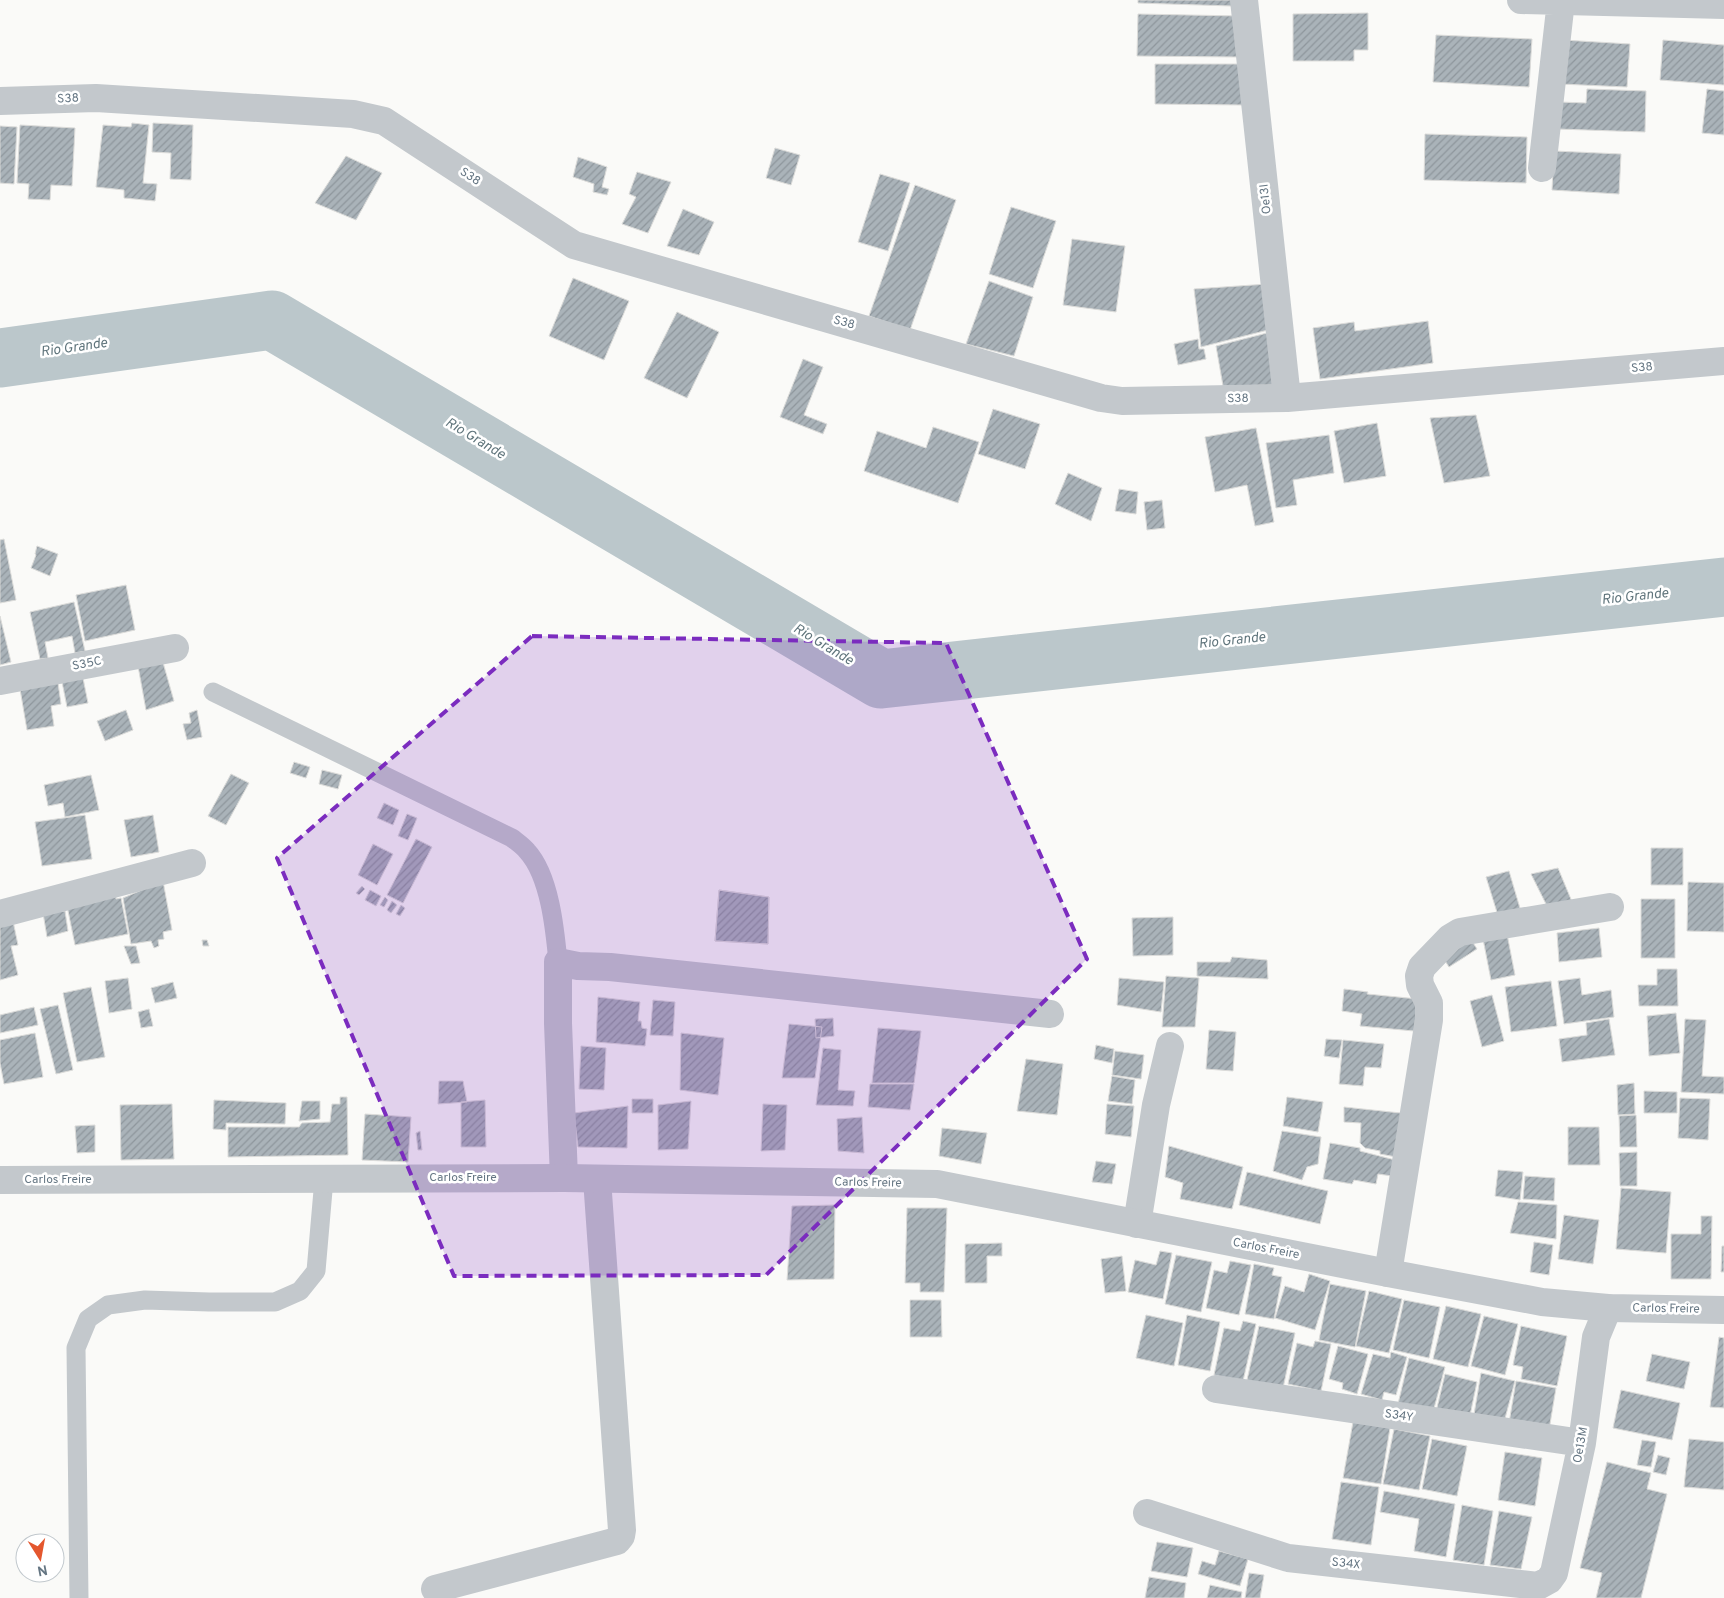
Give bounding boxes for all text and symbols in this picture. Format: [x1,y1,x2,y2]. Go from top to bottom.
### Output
street label: S38 [57,91,79,107]
street label: S38 [457,164,483,190]
street label: Oe13I [1256,183,1276,215]
street label: S38 [831,312,857,334]
water label: Rio Grande [40,335,109,361]
street label: S38 [1630,359,1654,377]
street label: S38 [1227,391,1249,407]
water label: Rio Grande [442,414,509,464]
water label: Rio Grande [1601,585,1670,609]
water label: Rio Grande [790,620,857,670]
water label: Rio Grande [1198,629,1267,653]
street label: S35C [71,653,103,675]
street label: Carlos Freire [429,1170,497,1186]
street label: Carlos Freire [24,1172,92,1188]
street label: Carlos Freire [834,1174,902,1192]
street label: Carlos Freire [1231,1235,1301,1263]
street label: Carlos Freire [1632,1300,1700,1318]
street label: S34Y [1384,1406,1415,1426]
street label: Oe13M [1570,1426,1592,1464]
north arrow [15,1533,65,1583]
street label: S34X [1331,1555,1361,1573]
text: N [36,1560,49,1579]

